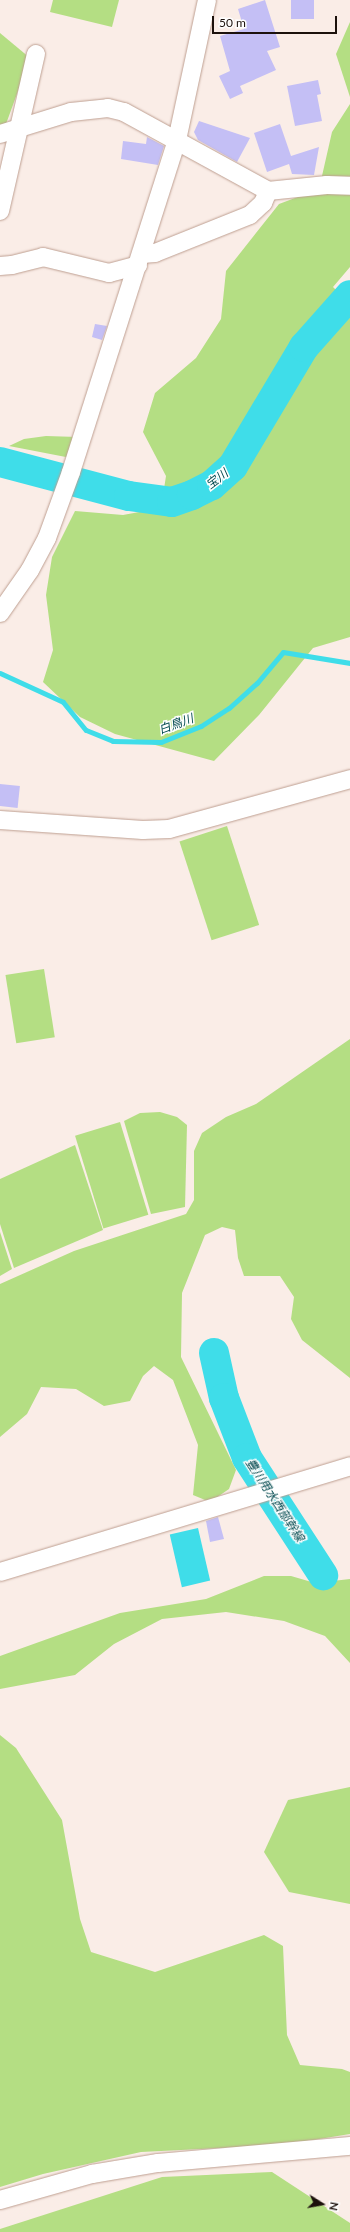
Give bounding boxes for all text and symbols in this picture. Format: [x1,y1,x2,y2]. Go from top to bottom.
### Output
scale bar [214,8,339,34]
text: 50 m [219,15,246,30]
water label: 宝川 [203,466,231,492]
water label: 白鳥川 [157,711,195,737]
water label: 豊川用水西部幹線 [243,1456,307,1544]
north arrow [302,2184,342,2224]
text: N [327,2201,341,2212]

